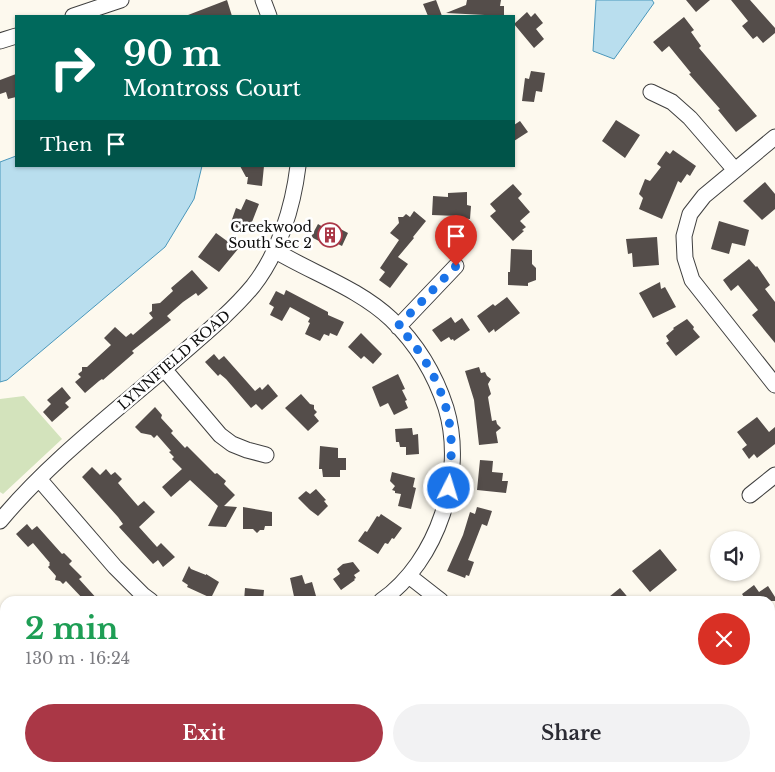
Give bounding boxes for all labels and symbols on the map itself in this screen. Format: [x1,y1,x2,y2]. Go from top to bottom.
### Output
pin [435,215,477,266]
place label: Creekwood South Sec 2 [228,218,313,252]
building icon: Creekwood South Sec 2 [317,222,343,248]
street label: LYNNFIELD ROAD [114,306,234,414]
position arrow [422,461,474,513]

